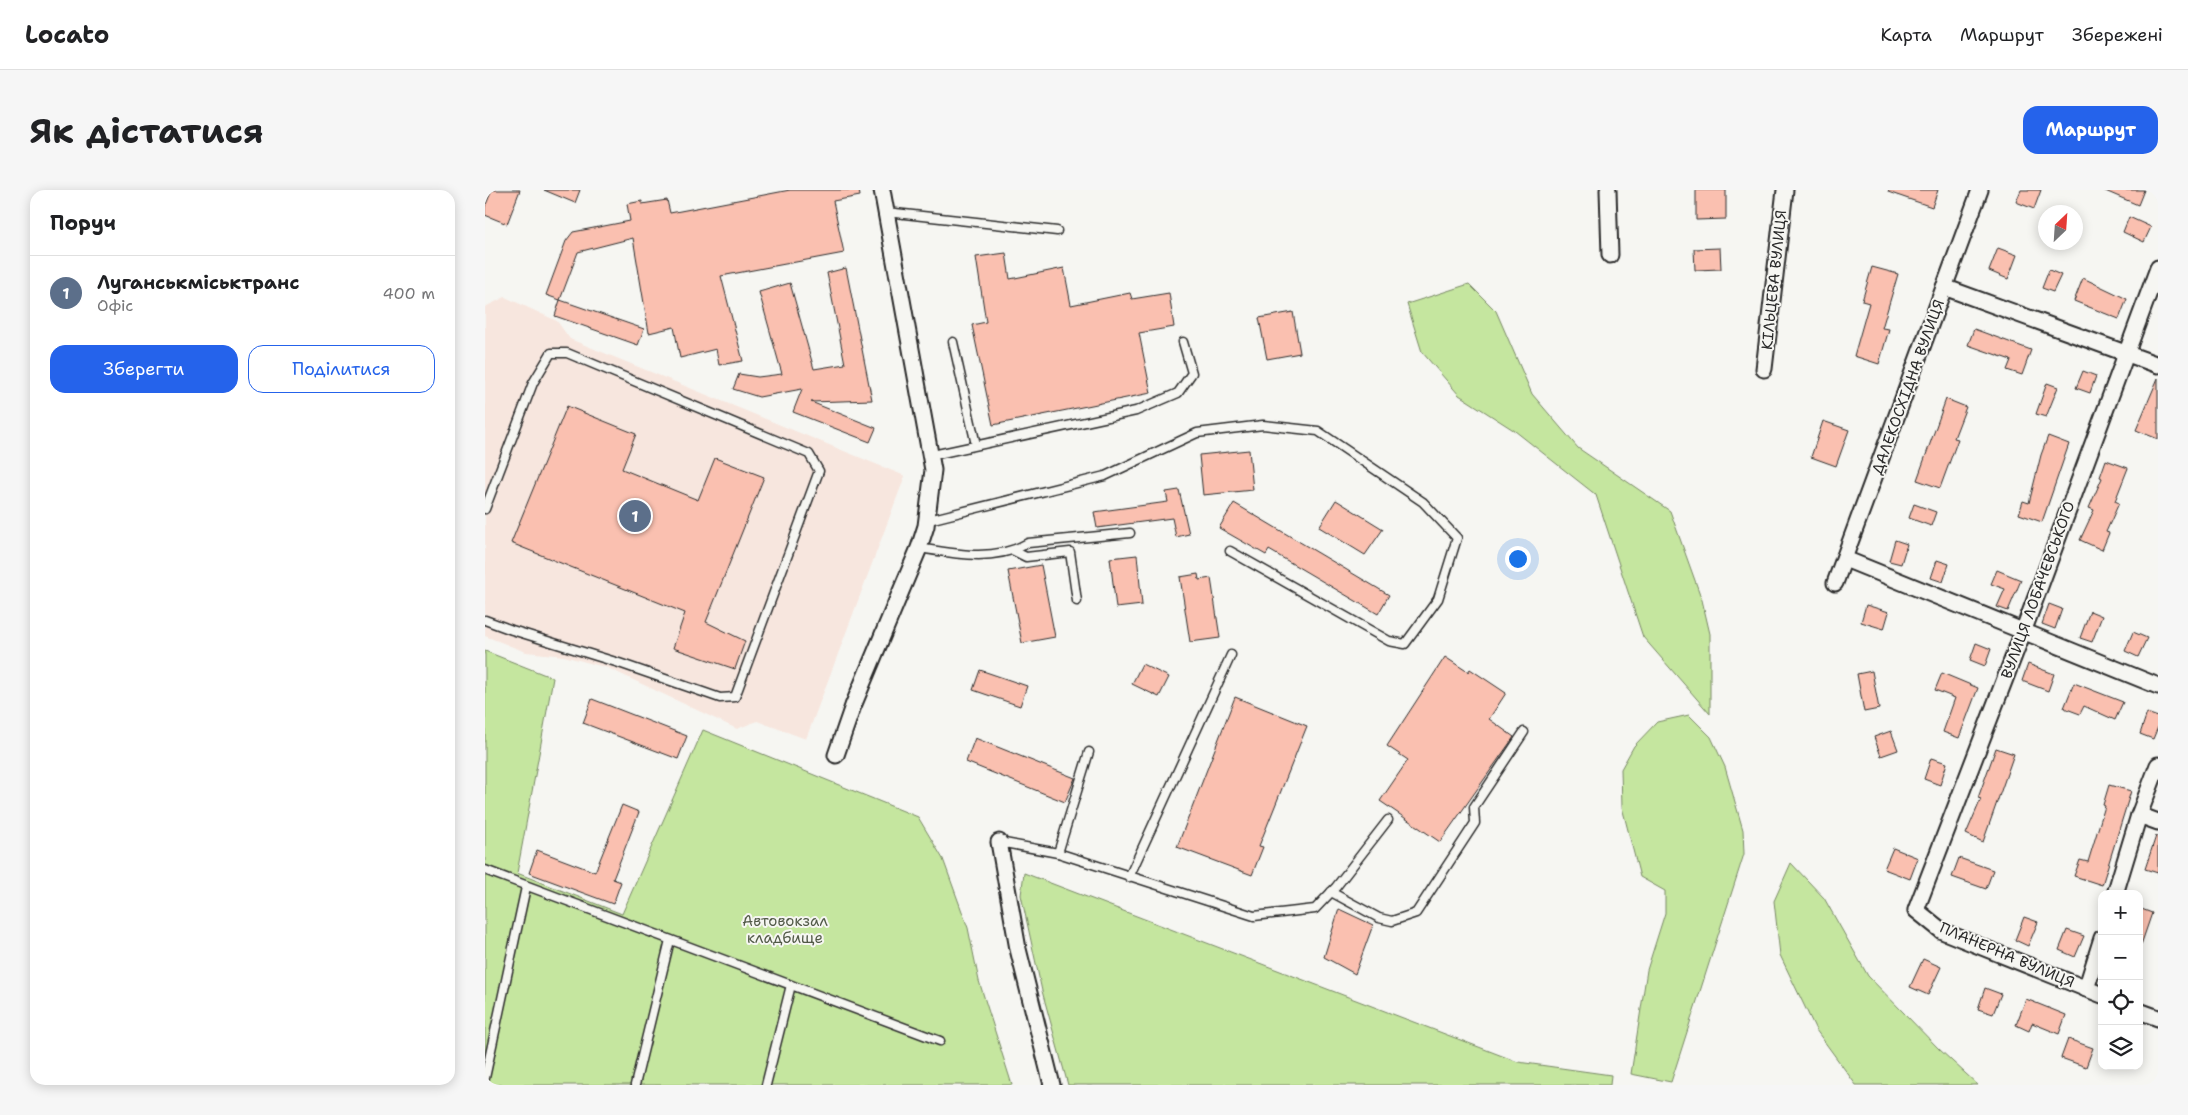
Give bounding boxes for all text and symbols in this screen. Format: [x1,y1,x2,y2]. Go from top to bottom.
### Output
text: Locato [25,19,109,51]
text: Карта [1880,23,1932,47]
text: Маршрут [1960,23,2044,47]
text: Збережені [2072,23,2163,47]
button: Маршрут [2023,106,2158,154]
text: Як дістатися [30,107,264,154]
north arrow [2038,205,2083,250]
text: Поруч [50,209,116,237]
street label: КІЛЬЦЕВА ВУЛИЦЯ [1757,209,1791,351]
text: Луганськміськтранс [97,270,299,295]
text: 1 [62,283,70,304]
text: 400 m [382,283,435,304]
text: Офіс [97,295,133,316]
street label: ДАЛЕКОСХІДНА ВУЛИЦЯ [1867,297,1949,477]
button: Зберегти [50,345,238,393]
button: Поділитися [248,345,435,393]
pin: 1 [619,497,651,535]
street label: ВУЛИЦЯ ЛОБАЧЕВСЬКОГО [1997,498,2079,682]
your location [1505,546,1531,572]
map controls [2098,890,2143,1070]
button: + [2098,890,2143,935]
park label: Автовокзал кладбище [742,911,828,948]
street label: ПЛАНЕРНА ВУЛИЦЯ [1936,918,2078,992]
button: − [2098,935,2143,980]
button: locate [2098,980,2143,1025]
button: layers [2098,1025,2143,1070]

